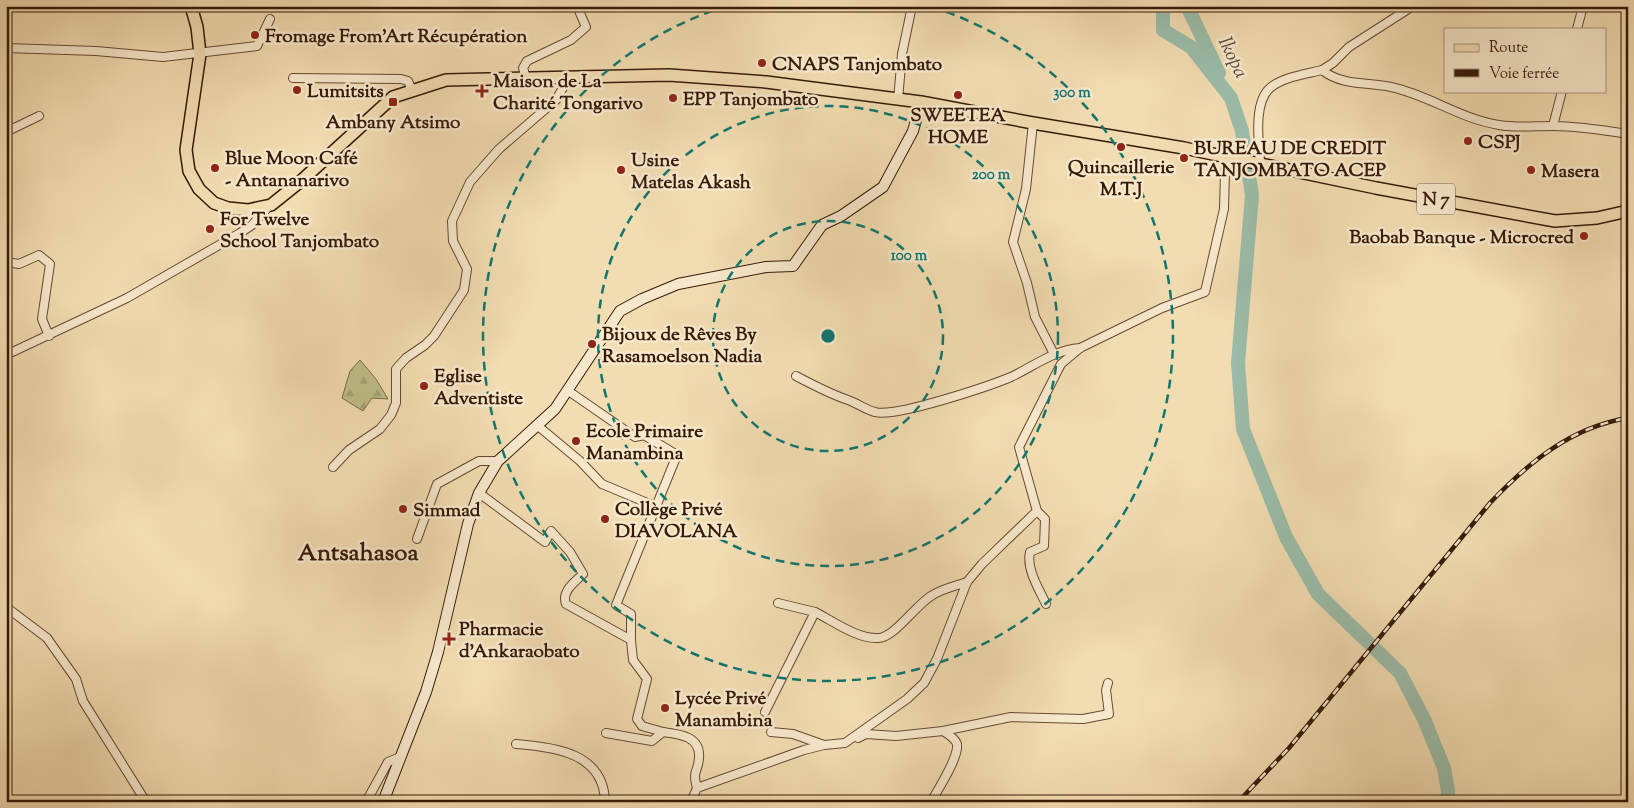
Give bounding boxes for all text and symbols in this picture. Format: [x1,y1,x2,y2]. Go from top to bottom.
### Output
place label: Fromage From'Art Récupération [265,24,528,51]
legend [1444,28,1606,92]
marker: Fromage From'Art Récupération [249,29,261,41]
water label: Ikopa [1209,32,1254,84]
text: Route [1489,38,1528,59]
place label: CNAPS Tanjombato [772,52,943,79]
marker: CNAPS Tanjombato [756,57,768,69]
text: Voie ferrée [1489,64,1559,85]
place label: Maison de La Charité Tongarivo [493,69,643,118]
place label: Lumitsits [307,79,384,106]
text: 300 m [1053,83,1091,104]
marker: Lumitsits [291,84,303,96]
marker: Maison de La Charité Tongarivo [475,84,489,98]
place label: EPP Tanjombato [683,87,819,114]
marker: SWEETEA HOME [952,89,964,101]
marker: EPP Tanjombato [667,92,679,104]
marker: Ambany Atsimo [387,96,399,108]
place label: SWEETEA HOME [910,103,1006,152]
place label: Ambany Atsimo [326,110,461,137]
place label: CSPJ [1478,130,1521,157]
marker: CSPJ [1462,135,1474,147]
place label: BUREAU DE CREDIT TANJOMBATO ACEP [1194,136,1387,185]
marker: Quincaillerie M.T.J [1115,141,1127,153]
place label: Blue Moon Café - Antananarivo [225,146,358,195]
place label: Usine Matelas Akash [631,148,752,197]
marker: BUREAU DE CREDIT TANJOMBATO ACEP [1178,152,1190,164]
place label: Quincaillerie M.T.J [1068,155,1174,204]
place label: Masera [1541,159,1600,186]
marker: Blue Moon Café - Antananarivo [209,162,221,174]
marker: Usine Matelas Akash [615,164,627,176]
marker: Masera [1525,164,1537,176]
text: 200 m [972,165,1011,186]
road number: N 7 [1417,183,1455,214]
place label: For Twelve School Tanjombato [220,207,380,256]
marker: For Twelve School Tanjombato [204,223,216,235]
place label: Baobab Banque - Microcred [1349,225,1574,252]
marker: Baobab Banque - Microcred [1578,230,1590,242]
text: 100 m [891,246,928,267]
place label: Bijoux de Rêves By Rasamoelson Nadia [602,322,762,371]
centre of rings [819,327,837,345]
marker: Bijoux de Rêves By Rasamoelson Nadia [586,338,598,350]
place label: Eglise Adventiste [434,364,523,413]
marker: Eglise Adventiste [418,380,430,392]
place label: Ecole Primaire Manambina [586,419,703,468]
marker: Ecole Primaire Manambina [570,435,582,447]
place label: Collège Privé DIAVOLANA [615,497,738,546]
place label: Simmad [413,498,481,525]
marker: Simmad [397,503,409,515]
marker: Collège Privé DIAVOLANA [599,513,611,525]
district label: Antsahasoa [298,537,419,571]
place label: Pharmacie d'Ankaraobato [459,617,580,666]
marker: Pharmacie d'Ankaraobato [443,633,455,645]
place label: Lycée Privé Manambina [675,686,773,735]
marker: Lycée Privé Manambina [659,702,671,714]

